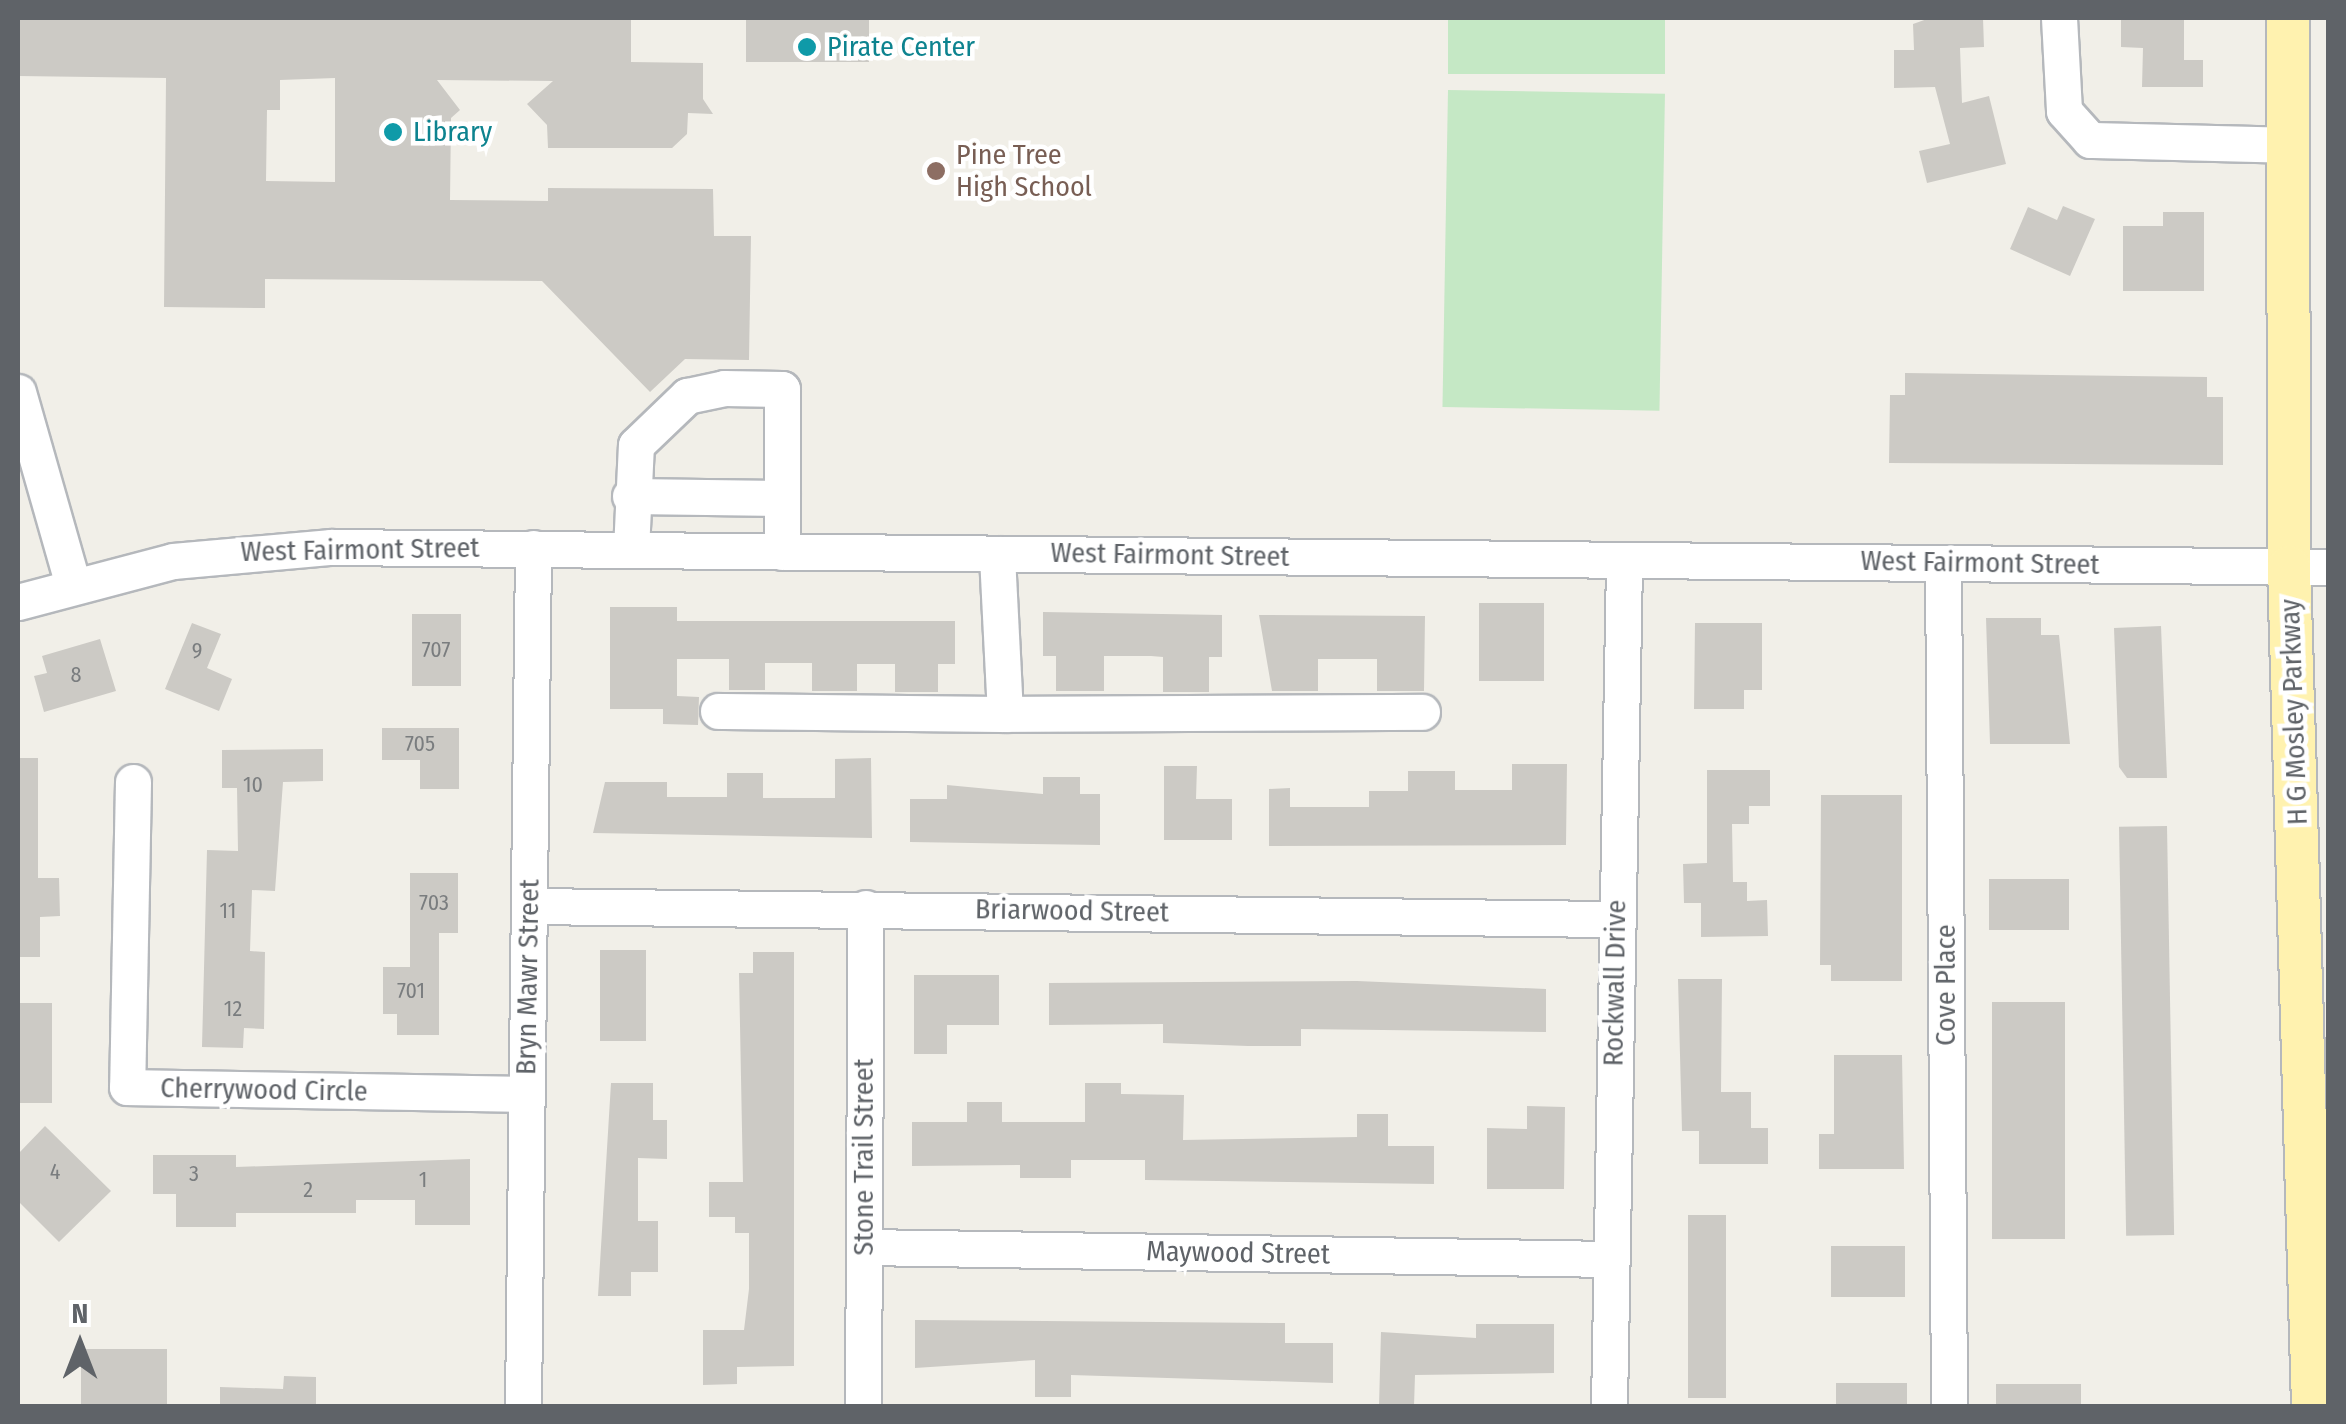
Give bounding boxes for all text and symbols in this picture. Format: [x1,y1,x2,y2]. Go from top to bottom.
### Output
place label: Pirate Center [827,30,975,64]
marker: Pirate Center [796,36,818,58]
place label: Library [413,115,492,149]
marker: Library [382,121,404,143]
place label: Pine Tree High School [956,138,1092,204]
marker: Pine Tree High School [925,160,947,182]
street label: West Fairmont Street [240,531,480,569]
street label: West Fairmont Street [1050,536,1290,574]
street label: West Fairmont Street [1860,544,2100,582]
street label: H G Mosley Parkway [2273,598,2315,826]
house number: 707 [422,637,450,663]
house number: 9 [192,638,202,664]
house number: 8 [71,662,81,688]
house number: 705 [405,731,435,757]
house number: 10 [243,772,263,798]
street label: Bryn Mawr Street [509,879,547,1075]
house number: 703 [419,890,449,916]
street label: Briarwood Street [975,893,1169,929]
house number: 11 [220,898,236,924]
street label: Rockwall Drive [1597,899,1633,1067]
street label: Cove Place [1929,924,1963,1046]
house number: 701 [397,978,425,1004]
house number: 12 [224,996,242,1022]
street label: Stone Trail Street [847,1058,881,1256]
street label: Cherrywood Circle [160,1071,368,1109]
house number: 4 [50,1159,60,1185]
house number: 3 [189,1161,199,1187]
house number: 1 [419,1167,427,1193]
house number: 2 [303,1177,313,1203]
street label: Maywood Street [1146,1235,1330,1271]
north arrow [30,1294,130,1394]
text: N [72,1297,88,1330]

